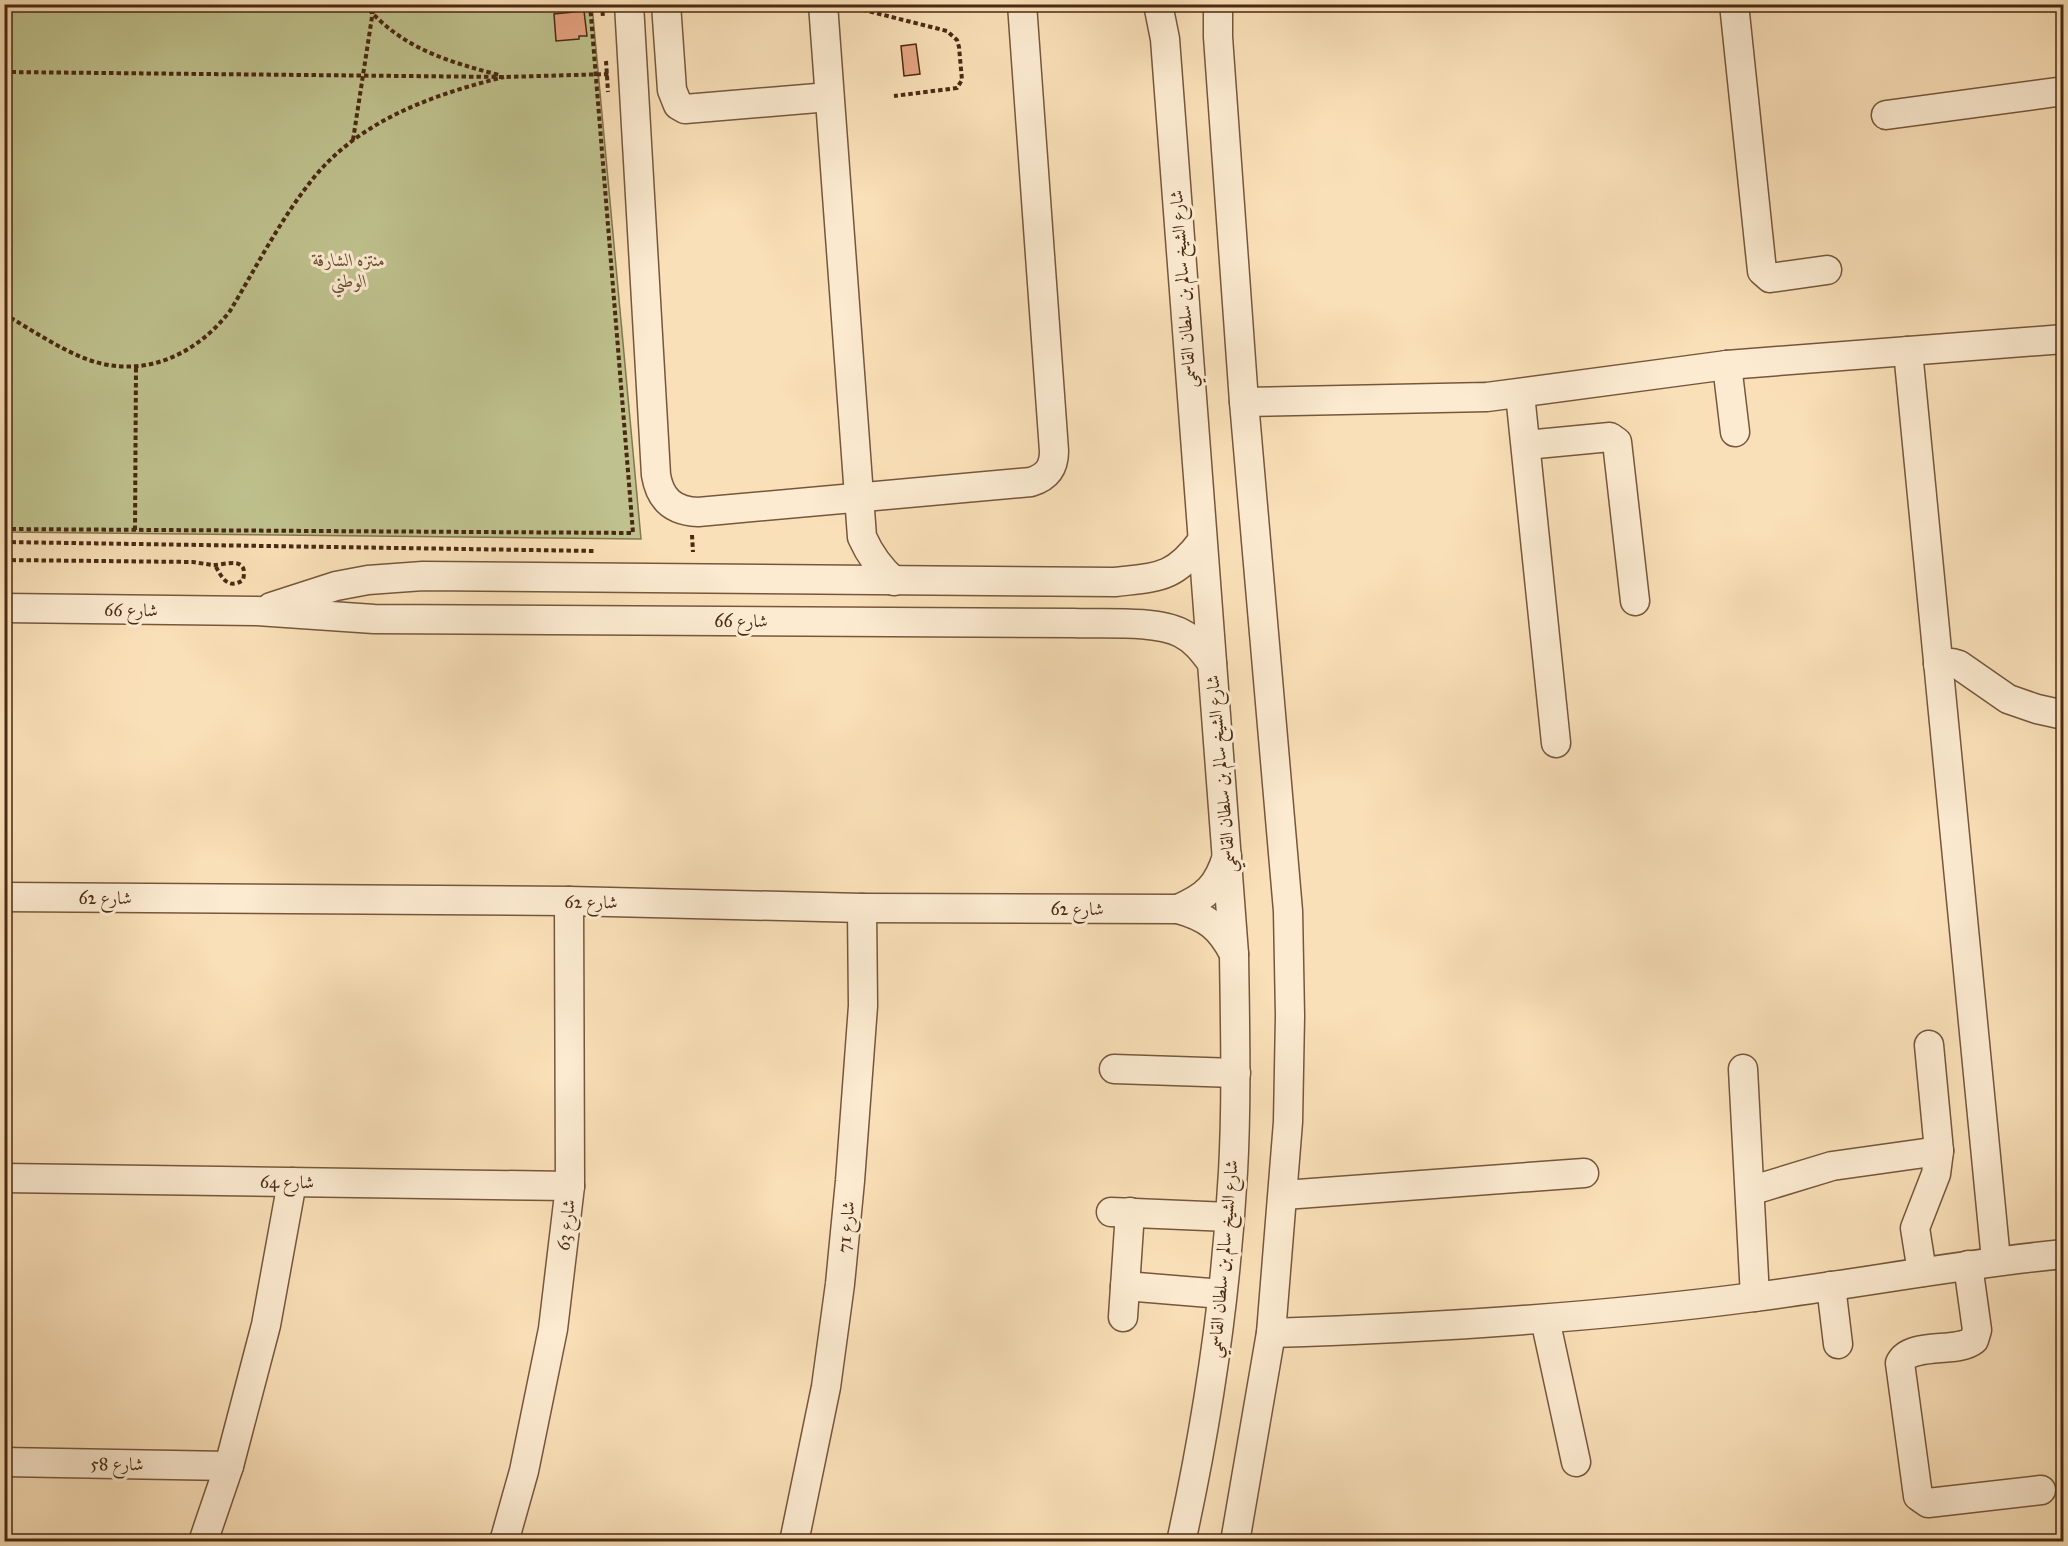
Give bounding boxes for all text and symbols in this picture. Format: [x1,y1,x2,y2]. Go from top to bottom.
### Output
street label: شارع الشيخ سالم بن سلطان القاسمي [1165,189,1207,389]
park label: منتزه الشارقة الوطني [311,249,385,298]
street label: شارع 66 [104,599,158,625]
street label: شارع 66 [714,610,768,636]
street label: شارع الشيخ سالم بن سلطان القاسمي [1201,674,1247,874]
street label: شارع 62 [78,887,132,913]
street label: شارع 62 [564,891,618,917]
street label: شارع 62 [1050,898,1104,924]
street label: شارع الشيخ سالم بن سلطان القاسمي [1203,1159,1249,1359]
street label: شارع 64 [260,1171,314,1197]
street label: شارع 63 [552,1198,584,1252]
street label: شارع 71 [832,1200,864,1254]
street label: شارع 58 [90,1453,144,1479]

